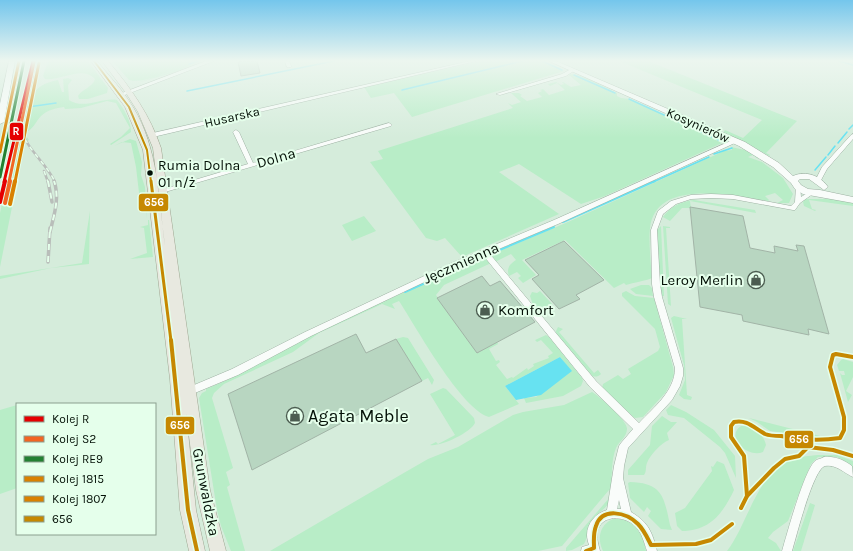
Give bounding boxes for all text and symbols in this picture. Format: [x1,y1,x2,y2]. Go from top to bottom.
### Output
street label: Husarska [203,103,261,131]
street label: Kosynierów [664,104,732,146]
line badge: R [9,122,24,141]
text: R [12,125,20,138]
street label: Dolna [254,144,298,172]
place label: Rumia Dolna 01 n/ż [158,157,240,191]
marker: Rumia Dolna 01 n/ż [145,168,155,178]
line badge: 656 [138,193,169,212]
text: 656 [144,196,164,209]
street label: Jęczmienna [420,238,502,288]
shop icon: Leroy Merlin [746,270,766,290]
place label: Leroy Merlin [661,271,743,289]
shop icon: Komfort [475,300,495,320]
place label: Komfort [498,301,554,319]
legend [16,403,156,535]
place label: Agata Meble [308,405,409,427]
shop icon: Agata Meble [285,406,305,426]
text: Kolej R [52,412,89,426]
line badge: 656 [165,416,195,435]
text: 656 [170,419,190,432]
line badge: 656 [784,430,814,449]
text: Kolej S2 [52,432,96,446]
text: 656 [789,433,809,446]
street label: Grunwaldzka [189,446,223,538]
text: Kolej RE9 [52,452,103,466]
text: Kolej 1815 [52,472,104,486]
text: Kolej 1807 [52,492,106,506]
text: 656 [52,512,73,526]

